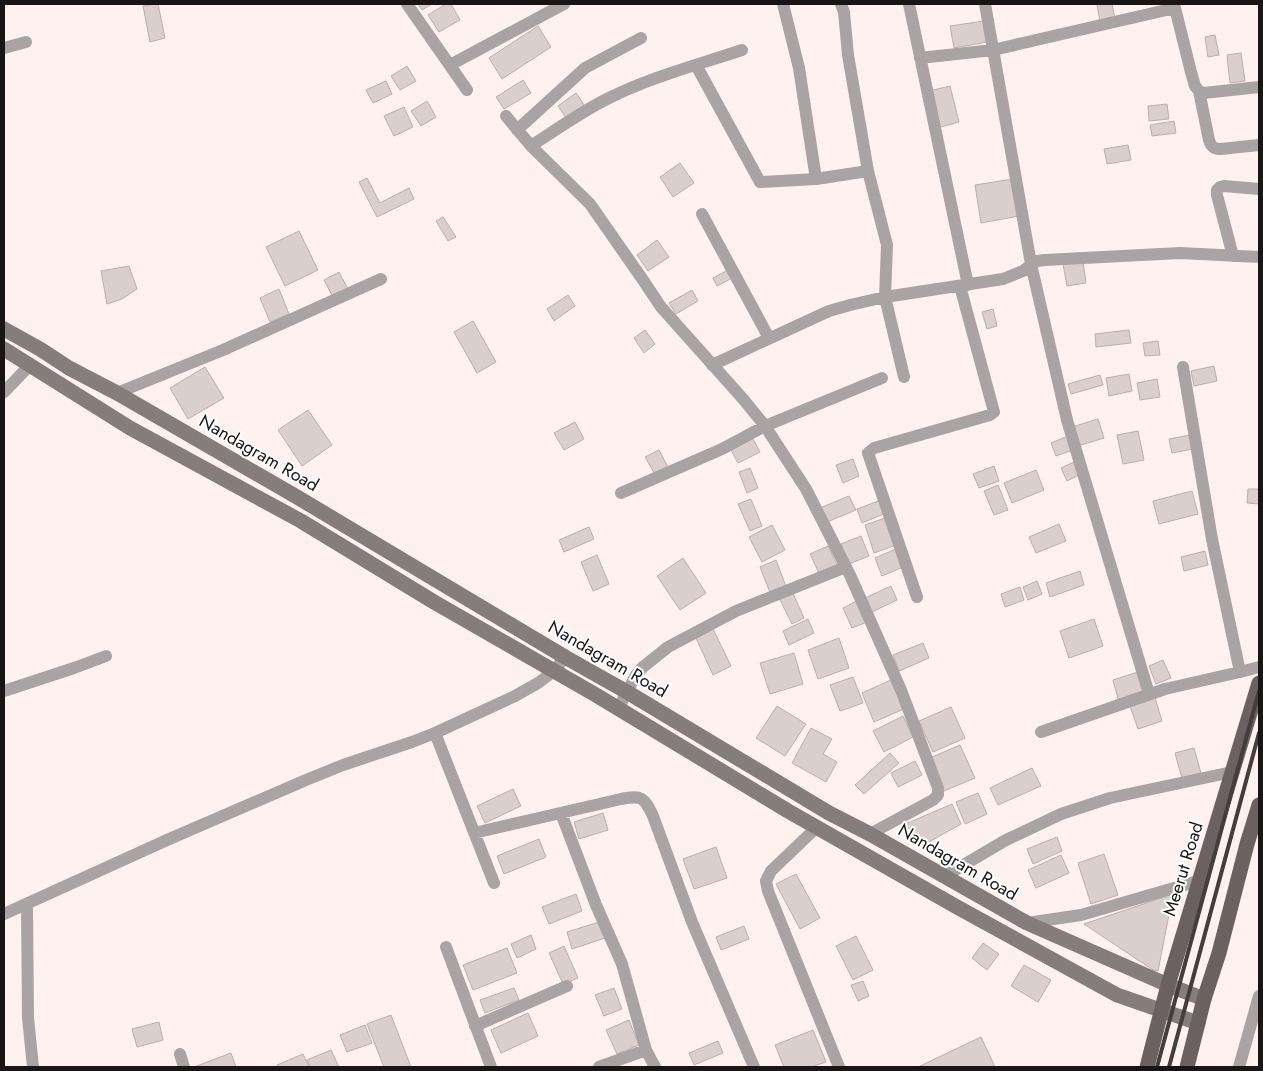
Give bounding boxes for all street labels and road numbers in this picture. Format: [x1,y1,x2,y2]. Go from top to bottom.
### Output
street label: Nandagram Road [194,408,324,498]
street label: Nandagram Road [543,614,673,704]
street label: Nandagram Road [893,817,1023,907]
street label: Meerut Road [1156,819,1210,919]

